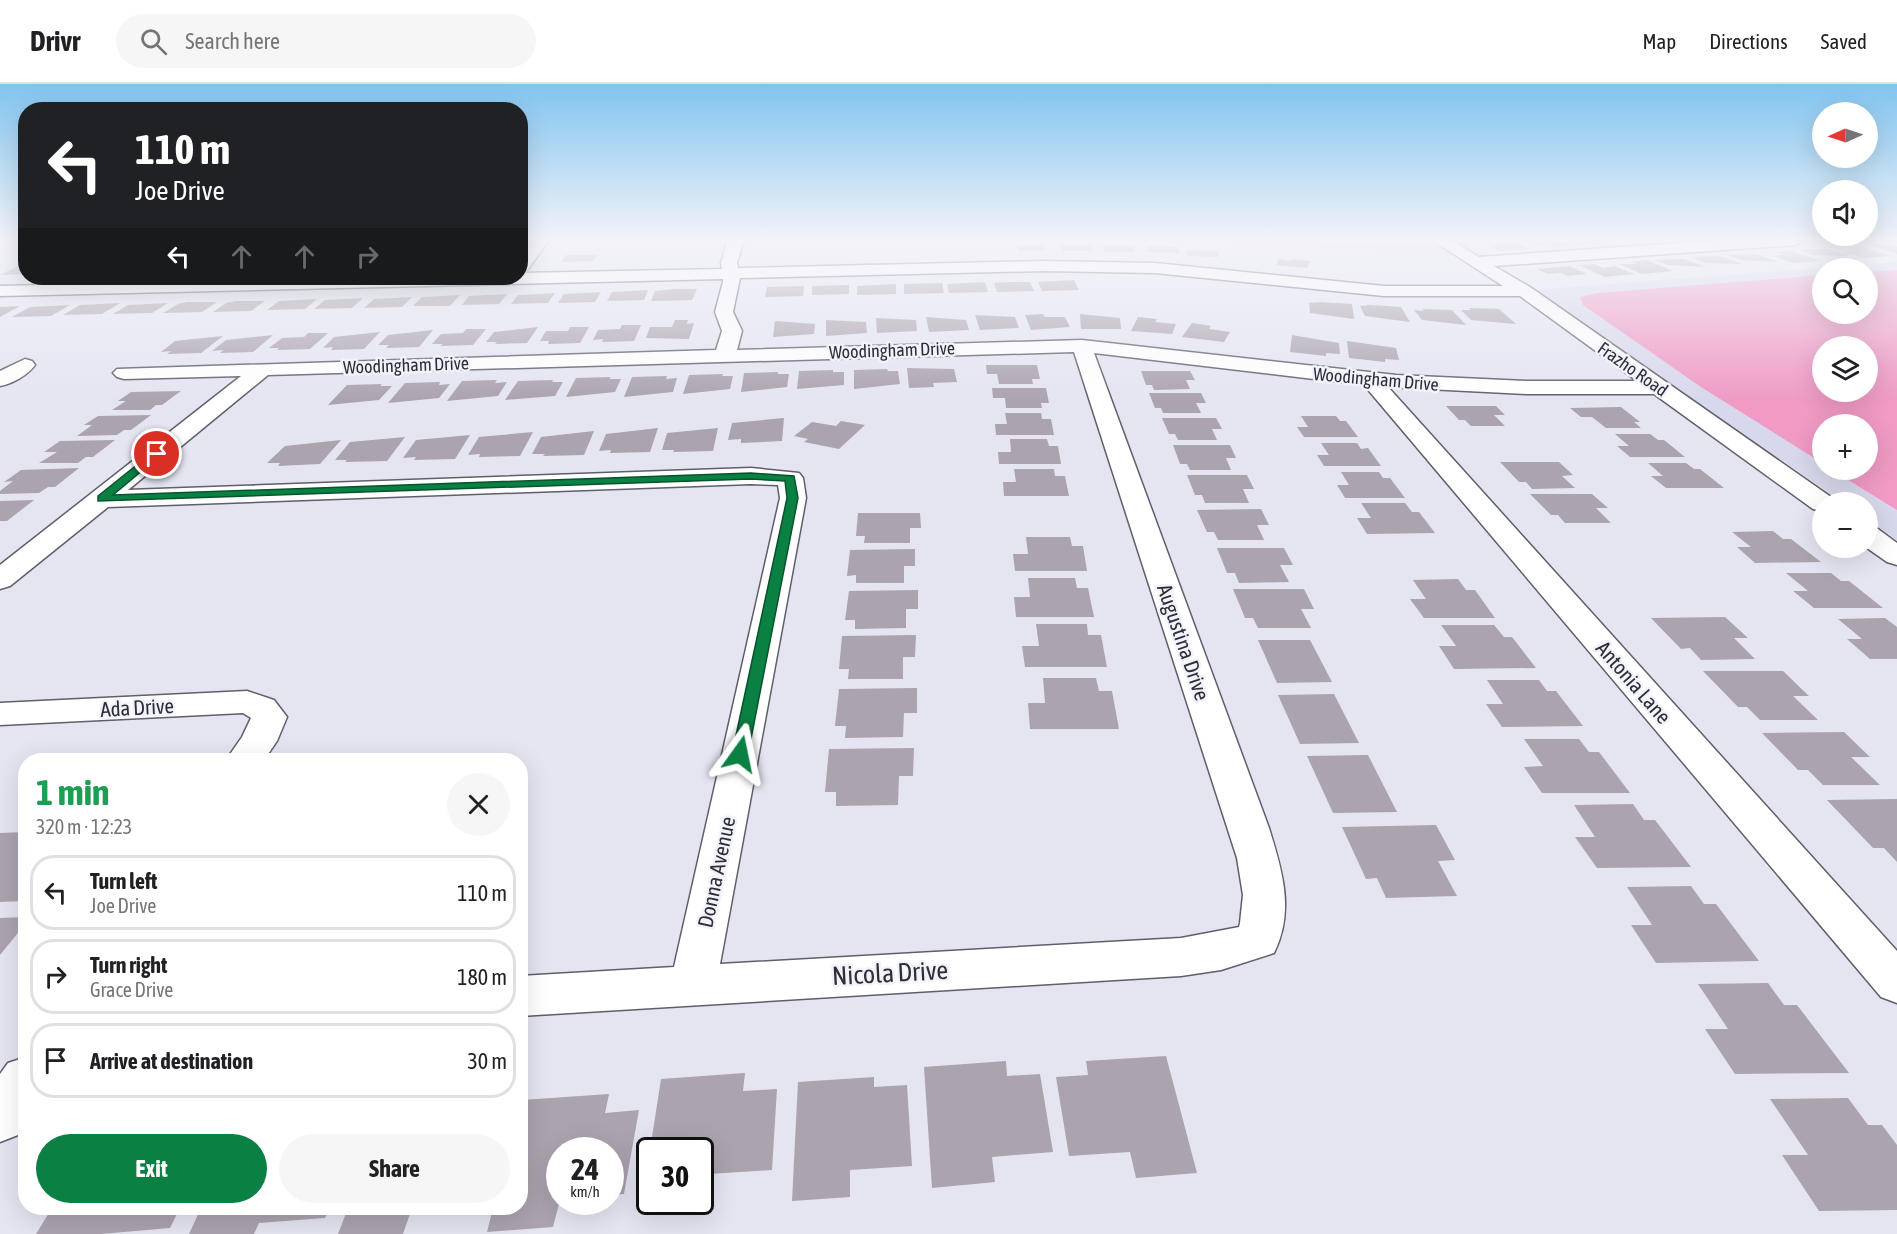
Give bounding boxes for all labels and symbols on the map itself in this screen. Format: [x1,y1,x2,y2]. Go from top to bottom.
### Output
north arrow [1812,102,1878,168]
street label: Woodingham Drive [829,337,955,363]
street label: Frazho Road [1594,337,1672,401]
street label: Woodingham Drive [343,352,469,378]
street label: Woodingham Drive [1312,363,1440,395]
pin [131,428,182,479]
street label: Augustina Drive [1153,581,1215,703]
street label: Antonia Lane [1592,636,1676,728]
street label: Ada Drive [100,693,174,721]
position arrow [708,722,772,786]
street label: Donna Avenue [693,814,739,930]
street label: Nicola Drive [831,955,949,991]
speed limit sign: 30 [636,1137,714,1215]

